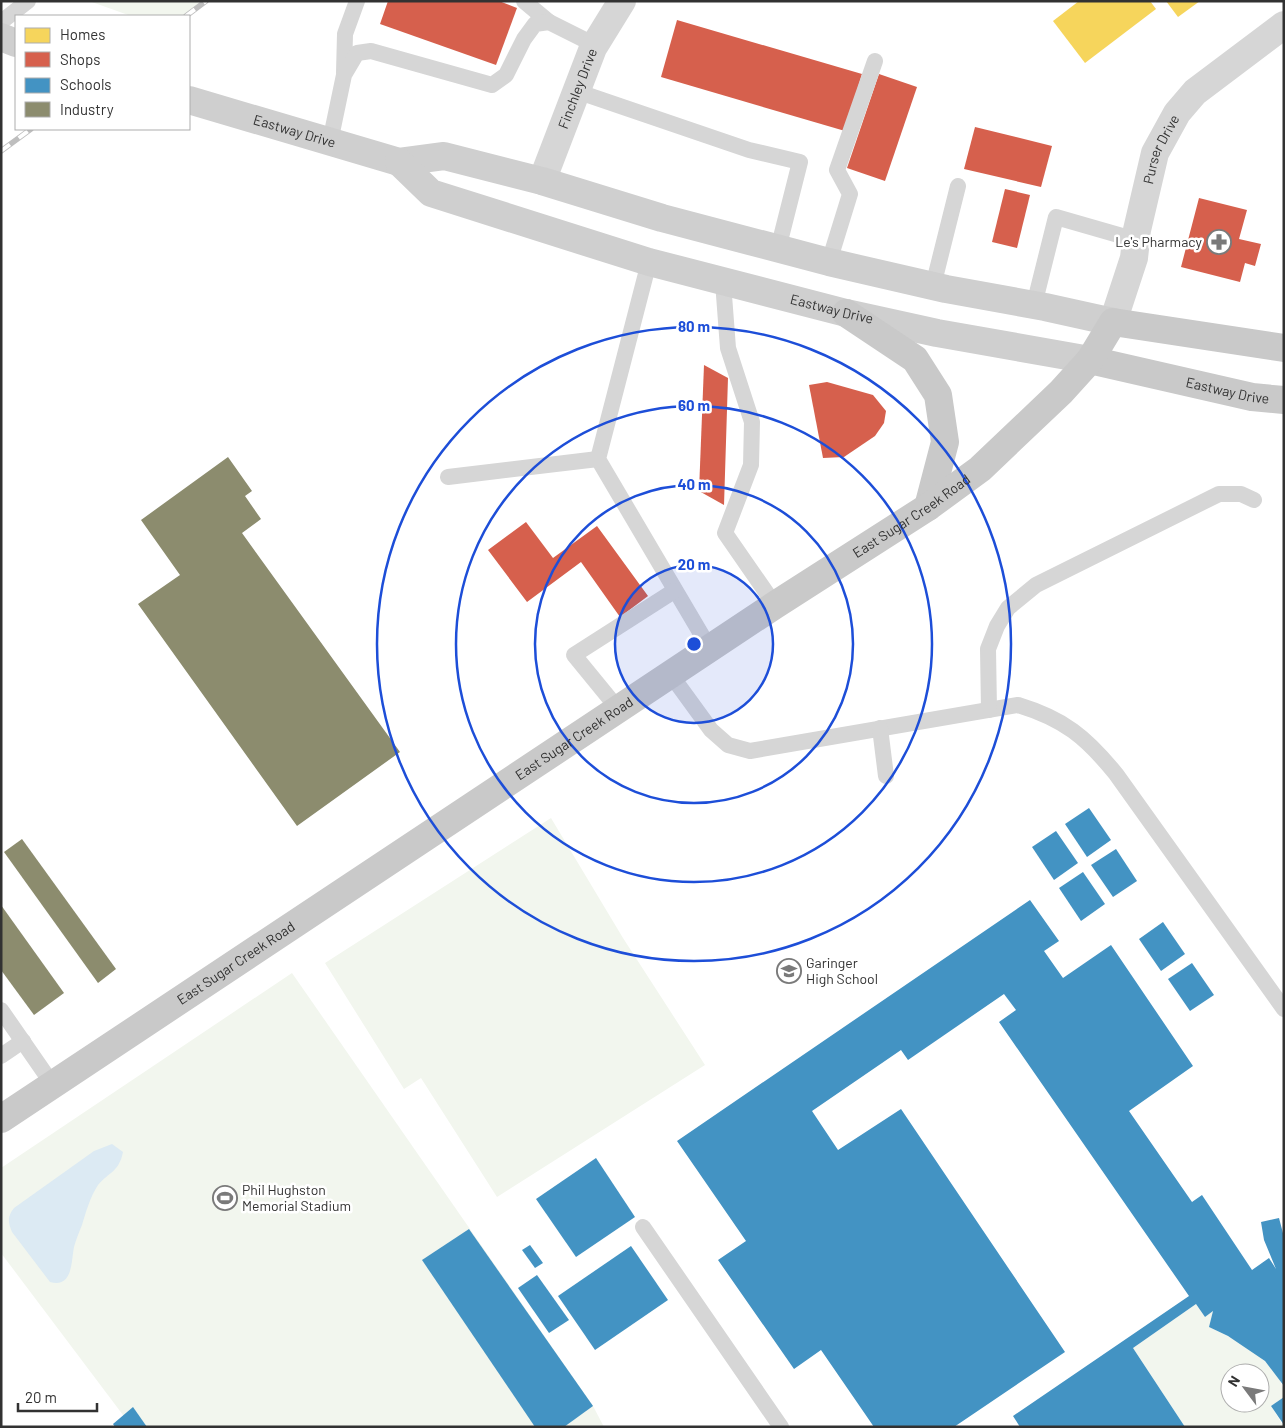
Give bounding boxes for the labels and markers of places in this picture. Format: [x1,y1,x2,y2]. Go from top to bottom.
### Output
pharmacy icon: Le's Pharmacy [1206,229,1232,255]
place label: Le's Pharmacy [1115,233,1203,250]
centre of rings [685,635,703,653]
place label: Garinger High School [806,954,878,987]
school or university icon: Garinger High School [776,958,802,984]
place label: Phil Hughston Memorial Stadium [242,1181,351,1214]
sports icon: Phil Hughston Memorial Stadium [212,1185,238,1211]

